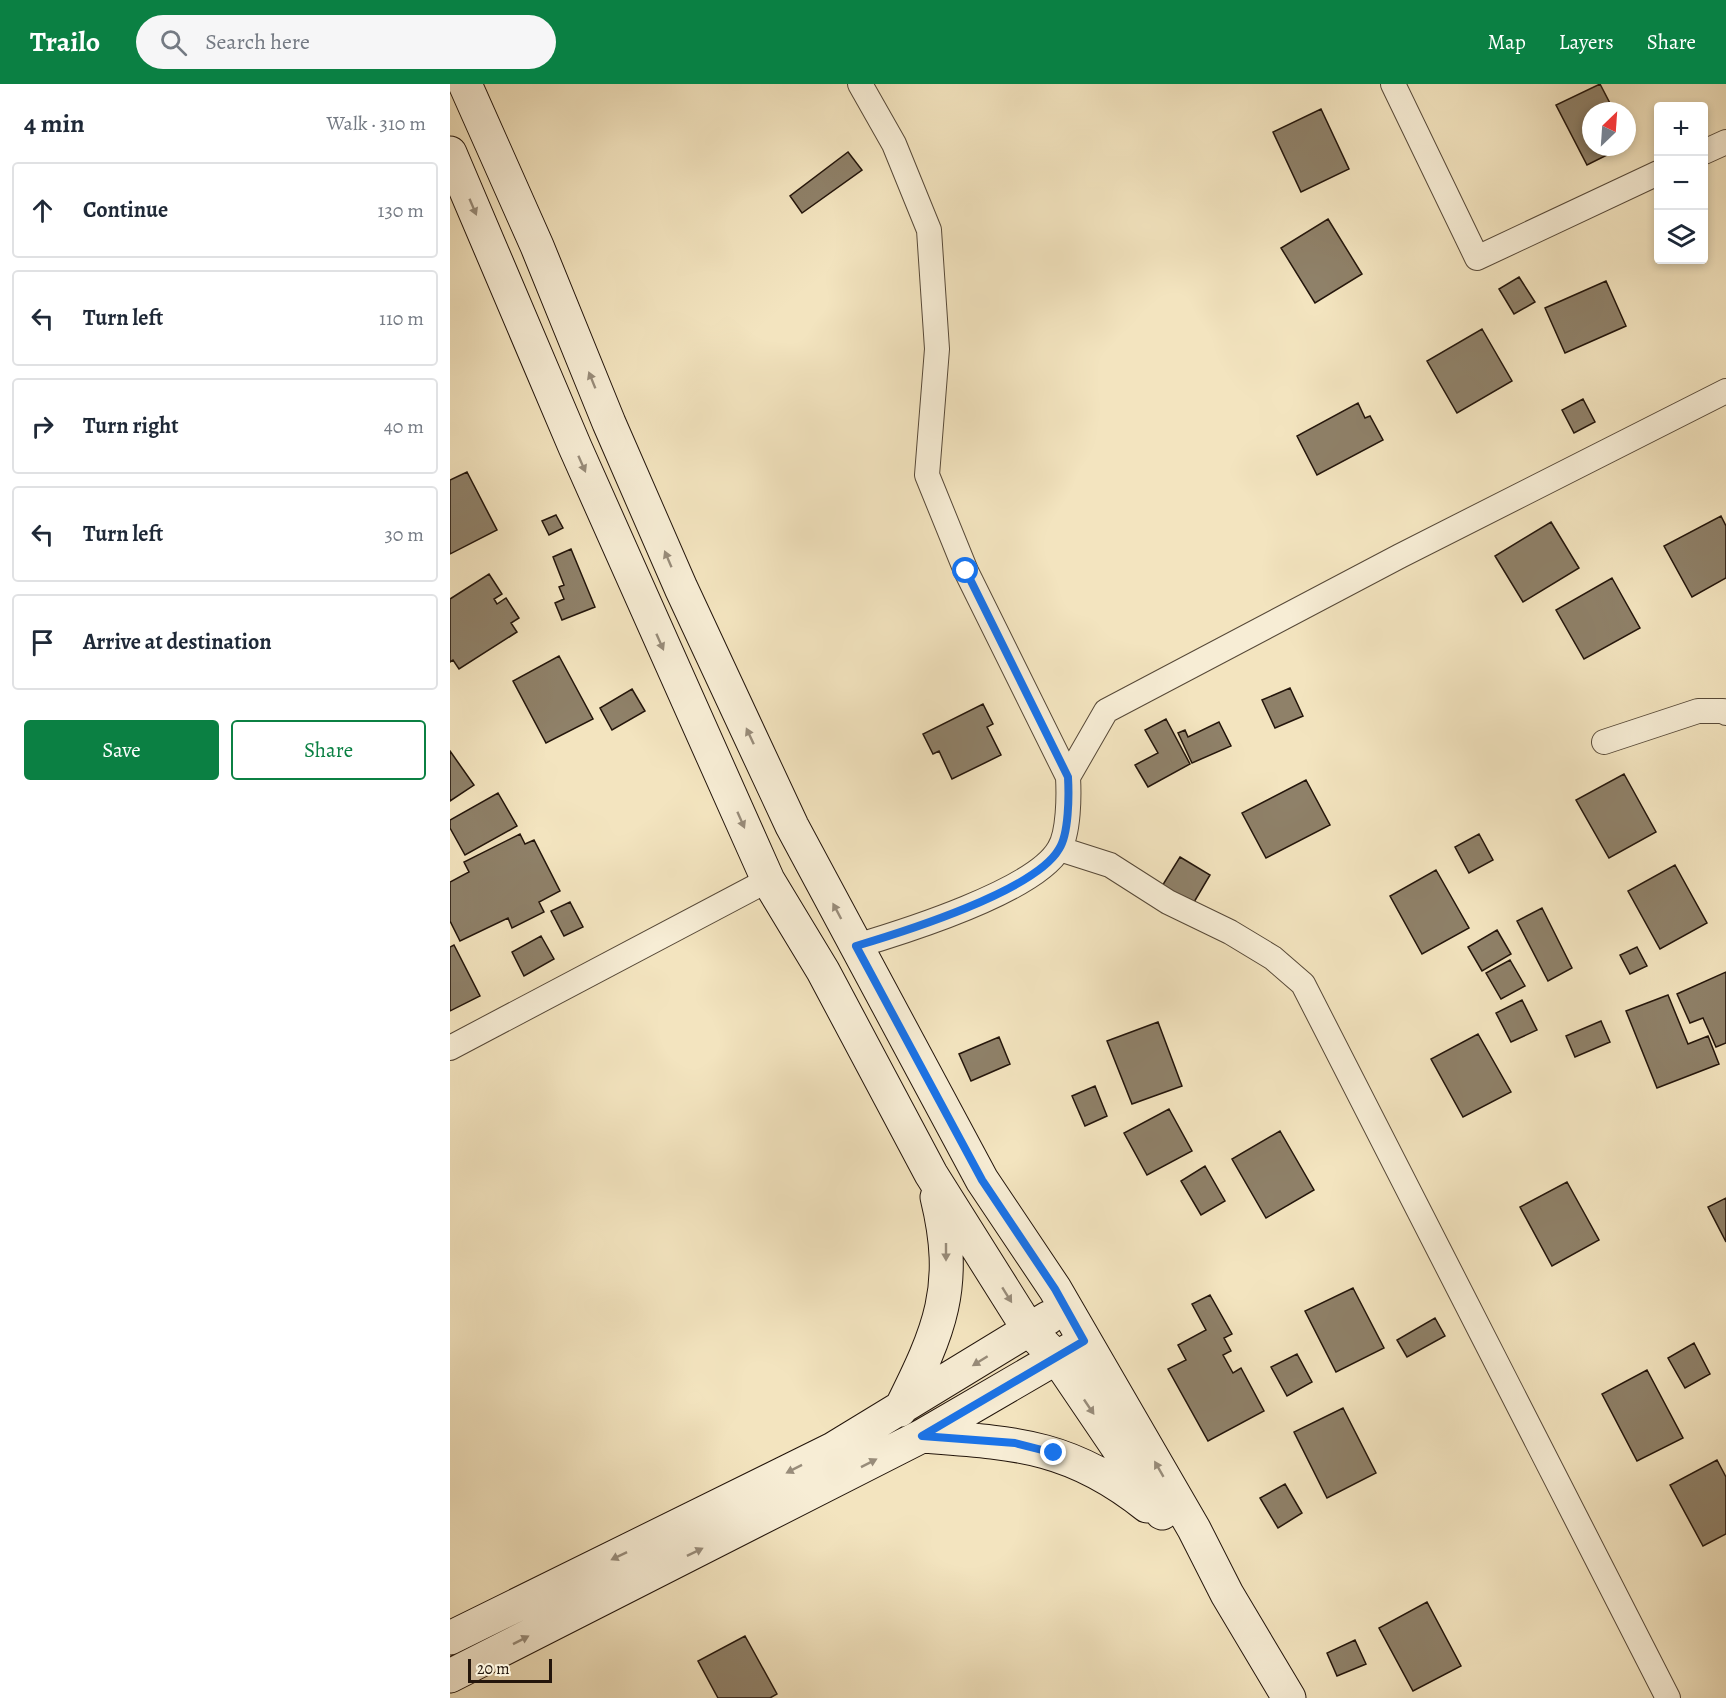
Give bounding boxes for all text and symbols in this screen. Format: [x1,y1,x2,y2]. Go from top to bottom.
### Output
search box [136,15,556,69]
text: Trailo [30,23,100,61]
icon: search [157,26,190,59]
text: Search here [205,27,310,57]
text: Map [1487,28,1526,56]
text: Layers [1559,28,1614,56]
text: Share [1647,28,1696,56]
north arrow [1582,102,1636,156]
map controls [1654,102,1708,264]
button: + [1654,102,1708,156]
text: 4 min [24,106,85,141]
text: Walk · 310 m [327,110,426,137]
button: − [1654,156,1708,210]
icon: ahead [26,194,59,227]
text: Continue [83,195,168,225]
text: 130 m [378,197,424,224]
one-way arrow [468,198,478,216]
button: layers [1654,210,1708,264]
icon: left [26,302,59,335]
text: Turn left [83,303,163,333]
text: 110 m [379,305,424,332]
one-way arrow [587,371,596,389]
icon: right [26,410,59,443]
text: Turn right [83,411,179,441]
text: 40 m [384,413,424,440]
one-way arrow [577,455,586,472]
icon: left [26,518,59,551]
text: Turn left [83,519,163,549]
text: 30 m [384,521,424,548]
one-way arrow [663,550,673,568]
route start [952,557,978,583]
icon: arrive [26,626,59,659]
text: Arrive at destination [83,627,272,657]
one-way arrow [656,633,666,651]
button: Save [24,720,219,780]
button: Share [231,720,426,780]
one-way arrow [746,728,755,745]
one-way arrow [736,811,745,828]
one-way arrow [832,902,842,919]
one-way arrow [941,1242,951,1261]
one-way arrow [1002,1287,1013,1303]
one-way arrow [972,1355,988,1366]
one-way arrow [1084,1399,1095,1415]
route end [1040,1439,1066,1465]
one-way arrow [860,1459,877,1468]
one-way arrow [1153,1461,1164,1477]
one-way arrow [785,1464,802,1474]
one-way arrow [686,1547,703,1556]
one-way arrow [611,1551,628,1560]
one-way arrow [512,1635,529,1645]
scale bar [468,1656,552,1684]
text: 20 m [477,1658,510,1680]

